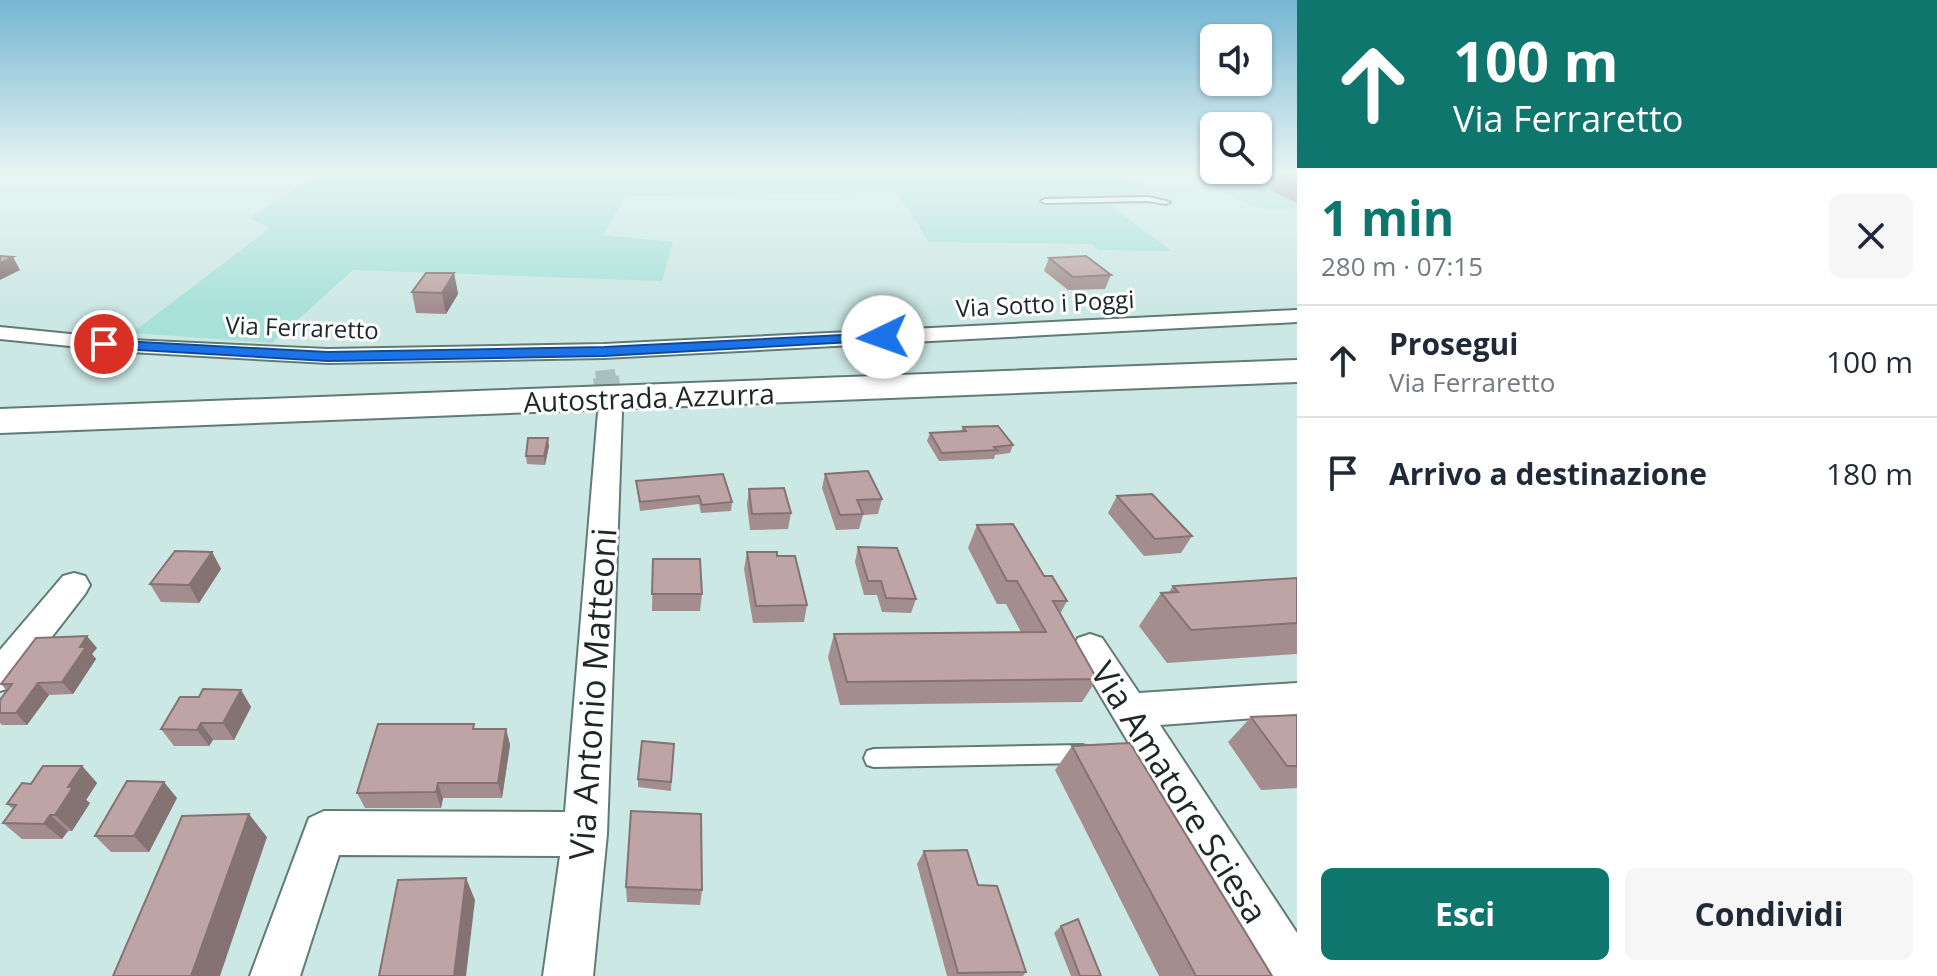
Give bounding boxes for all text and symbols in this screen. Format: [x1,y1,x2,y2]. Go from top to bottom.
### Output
text: 100 m [1453,22,1619,98]
map controls [1200,24,1272,184]
button: sound [1200,24,1272,96]
icon: ahead [1321,32,1425,136]
text: Via Ferraretto [1453,94,1683,143]
button: search [1200,112,1272,184]
text: 1 min [1321,185,1454,250]
button: close [1829,194,1913,278]
text: 280 m · 07:15 [1321,248,1483,284]
street label: Via Sotto i Poggi [955,282,1135,324]
position arrow [841,295,925,379]
street label: Via Ferraretto [225,308,379,346]
pin [70,310,138,378]
icon: arrive [82,322,126,366]
text: Prosegui [1389,323,1519,364]
icon: ahead [1321,339,1365,383]
text: 100 m [1826,341,1913,382]
text: Via Ferraretto [1389,364,1555,400]
street label: Autostrada Azzurra [523,374,775,420]
icon: arrive [1321,451,1365,495]
text: Arrivo a destinazione [1389,453,1707,494]
text: 180 m [1826,453,1913,494]
street label: Via Antonio Matteoni [557,526,627,862]
street label: Via Amatore Sciesa [1081,652,1279,932]
button: Esci [1321,868,1609,960]
button: Condividi [1625,868,1913,960]

